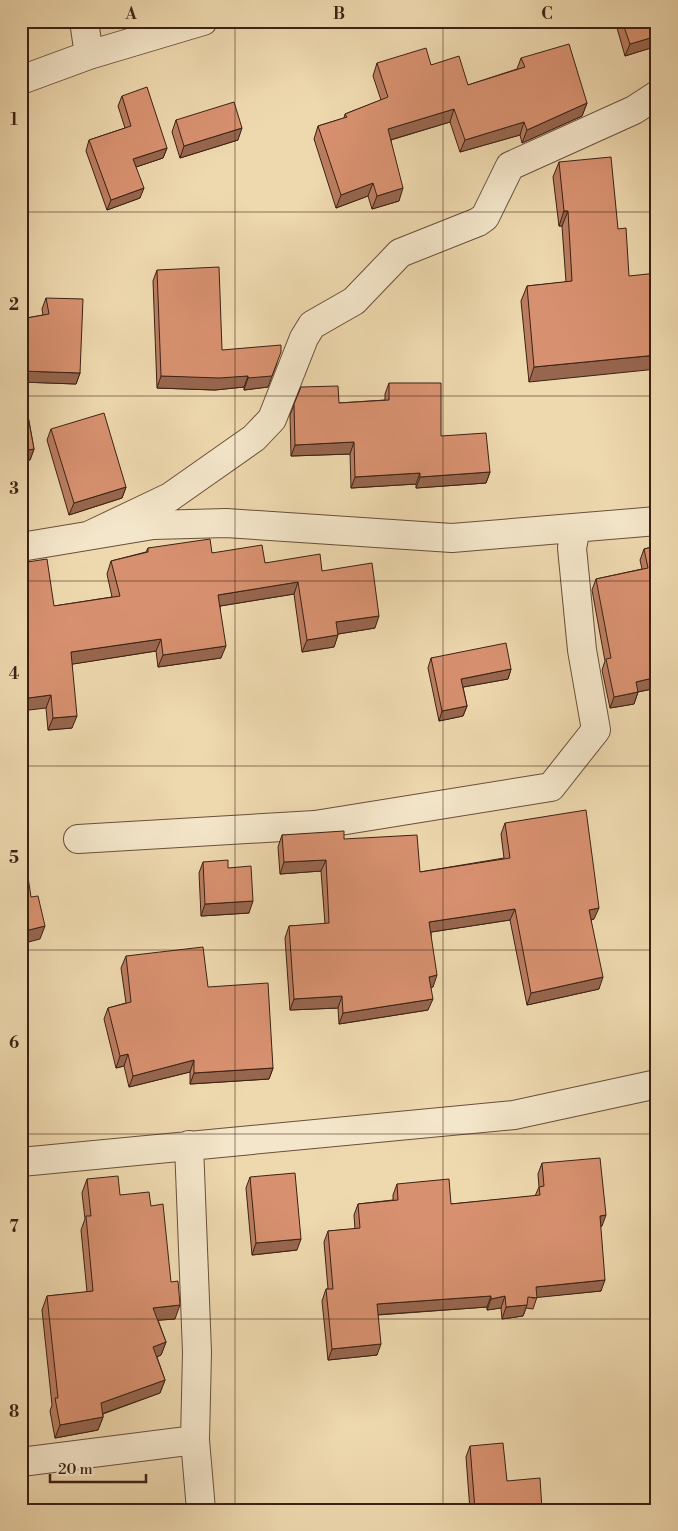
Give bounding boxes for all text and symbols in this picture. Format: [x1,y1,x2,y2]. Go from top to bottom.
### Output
text: A [124,4,137,24]
text: B [333,4,345,24]
text: C [541,4,553,24]
text: 1 [10,110,18,130]
text: 2 [9,295,19,315]
text: 3 [9,479,19,499]
text: 4 [9,664,20,684]
text: 5 [9,848,19,868]
text: 6 [9,1033,19,1053]
text: 7 [9,1217,19,1237]
text: 8 [9,1402,19,1422]
scale bar [50,1451,146,1483]
text: 20 m [58,1460,93,1479]

